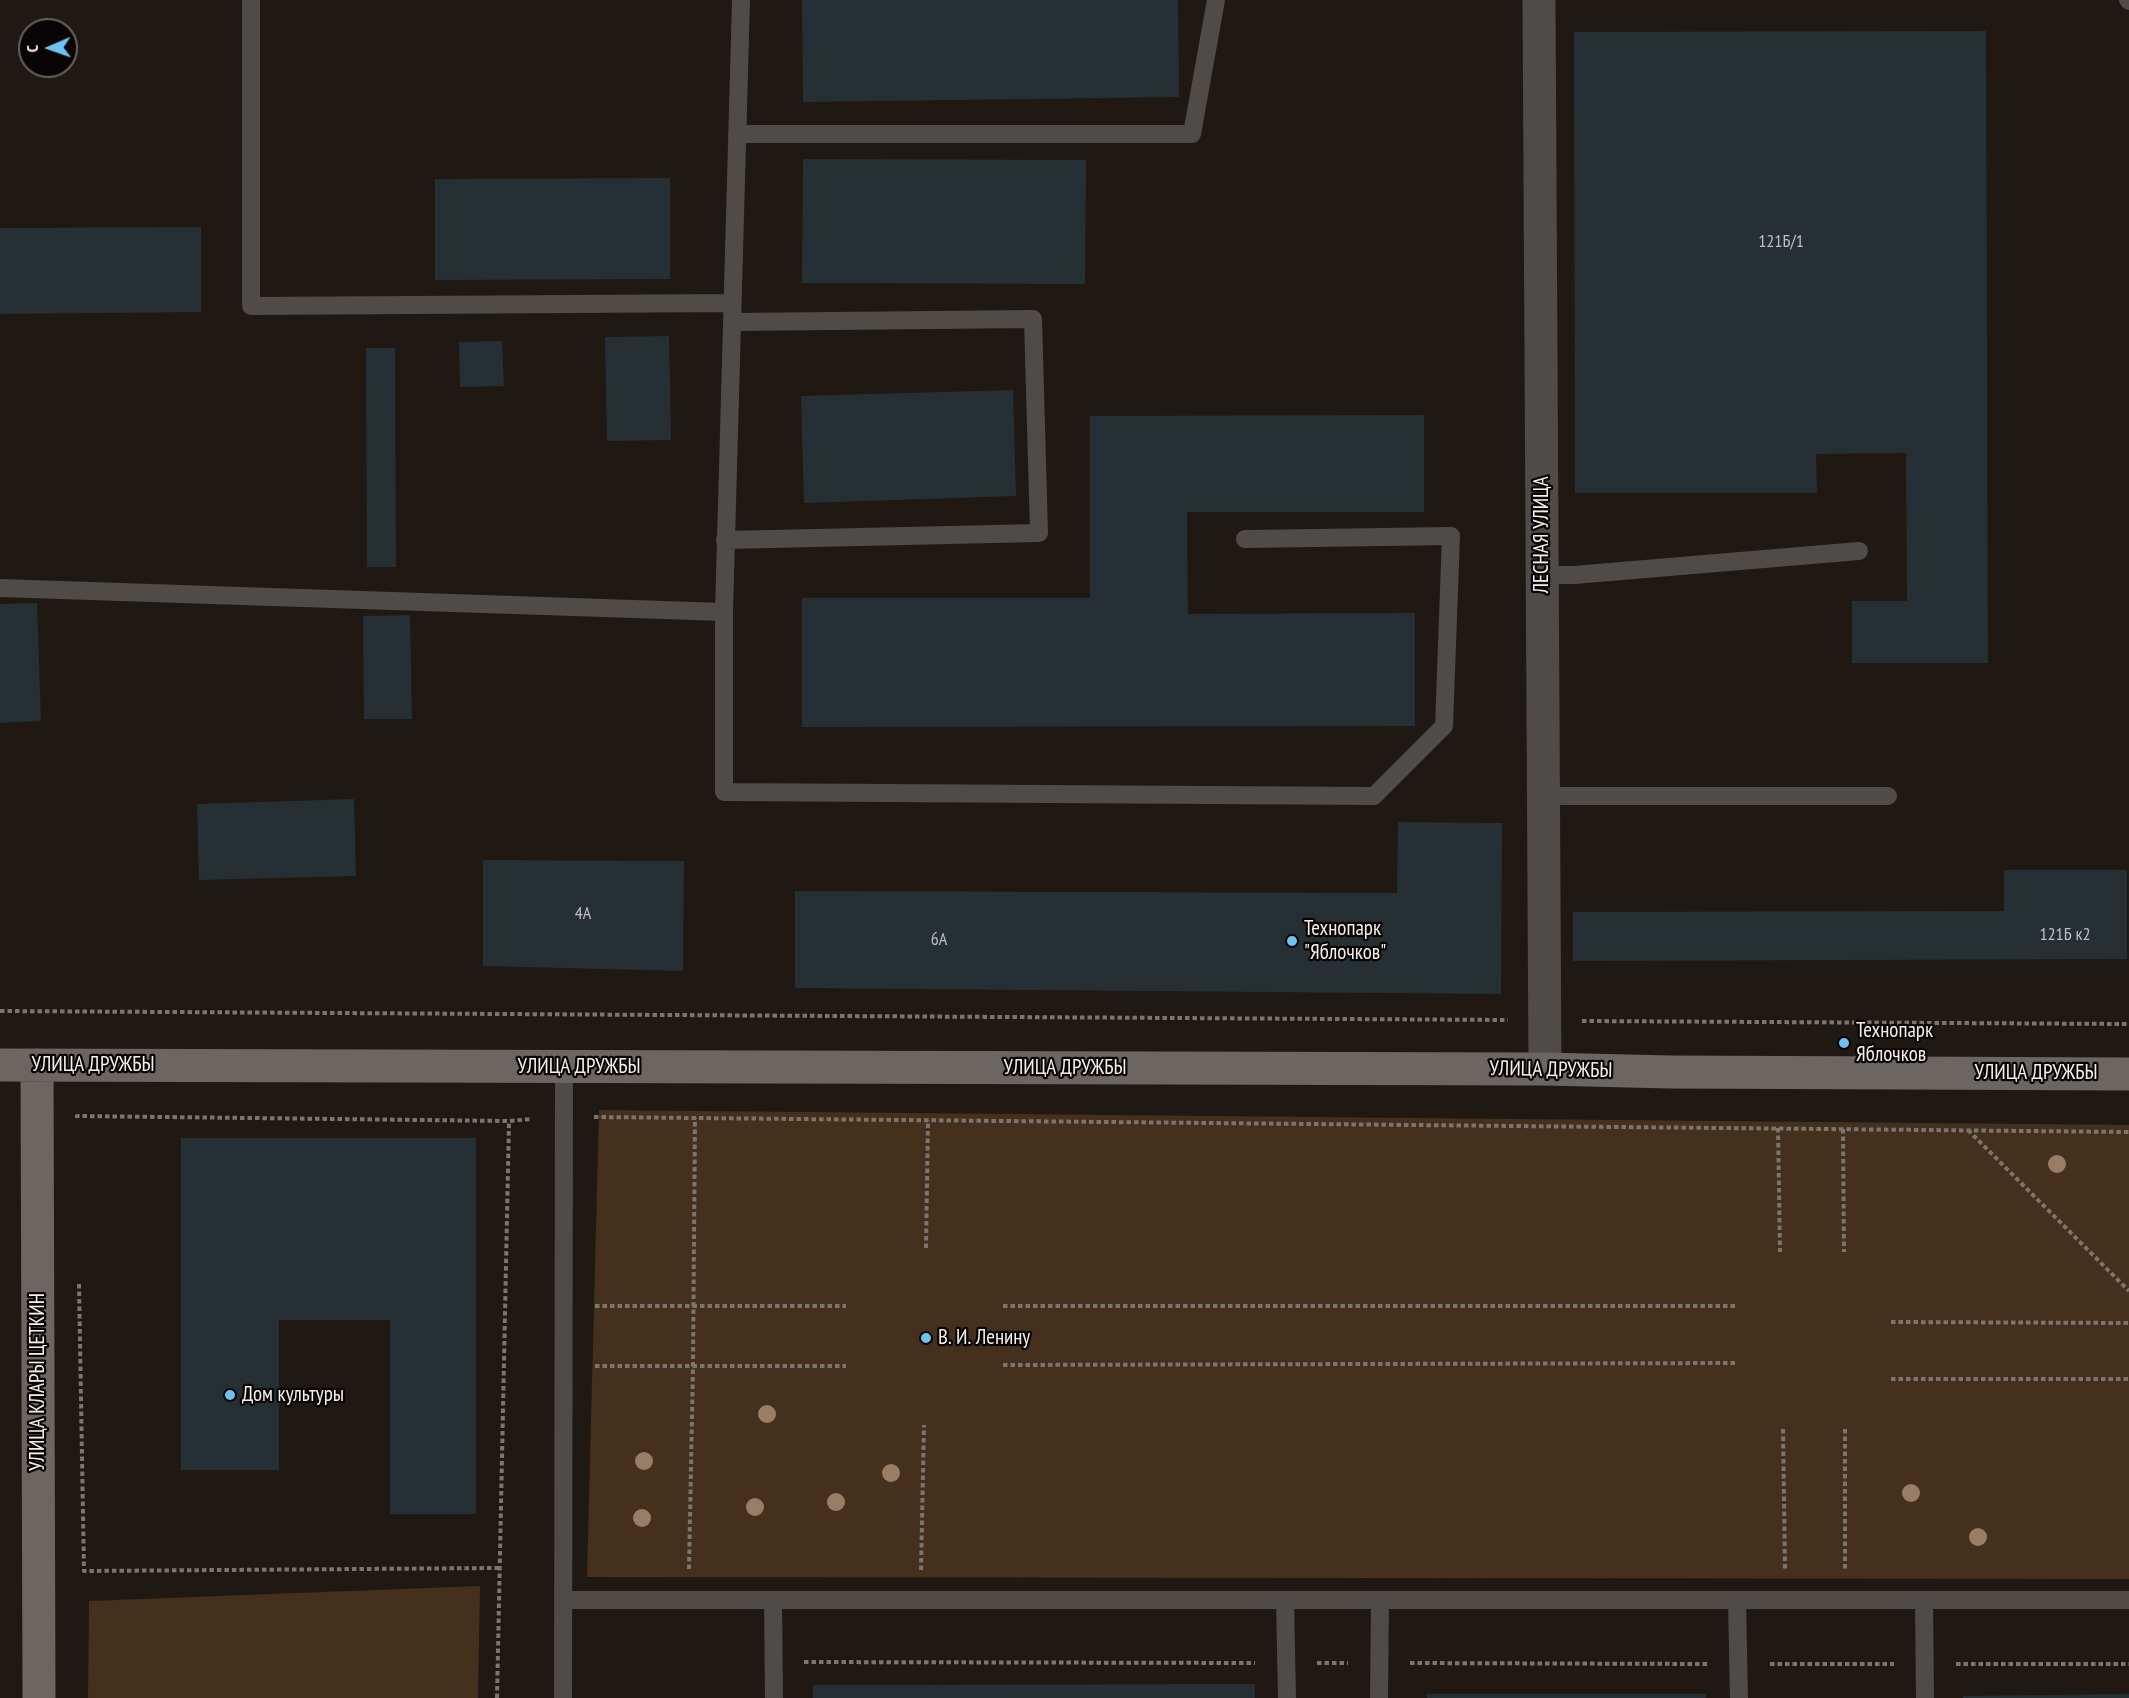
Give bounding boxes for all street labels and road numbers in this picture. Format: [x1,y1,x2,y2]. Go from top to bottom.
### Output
street label: ЛЕСНАЯ УЛИЦА [1529,476,1555,594]
street label: УЛИЦА ДРУЖБЫ [31,1052,155,1078]
street label: УЛИЦА ДРУЖБЫ [517,1054,641,1080]
street label: УЛИЦА ДРУЖБЫ [1003,1055,1127,1081]
street label: УЛИЦА ДРУЖБЫ [1489,1056,1613,1084]
street label: УЛИЦА ДРУЖБЫ [1974,1060,2098,1086]
street label: УЛИЦА КЛАРЫ ЦЕТКИН [25,1293,51,1471]

